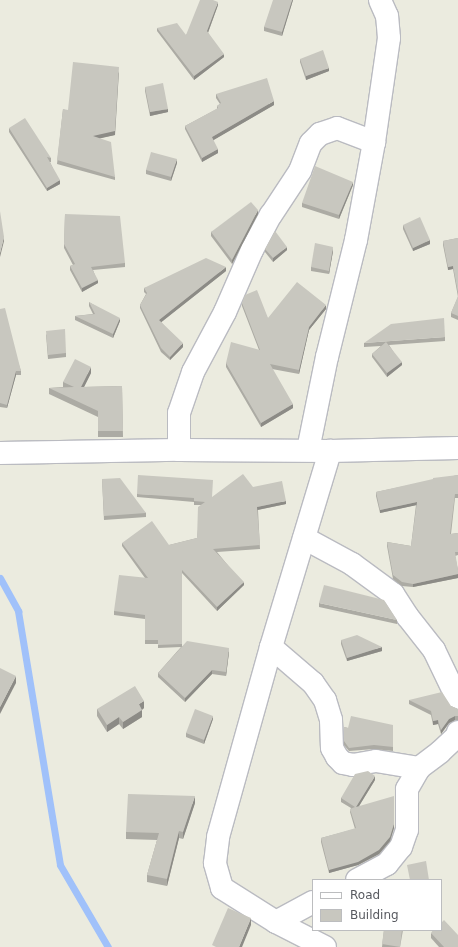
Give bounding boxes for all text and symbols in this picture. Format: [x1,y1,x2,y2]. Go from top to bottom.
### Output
legend [312,879,442,931]
text: Road [350,888,380,902]
text: Building [350,908,399,922]

